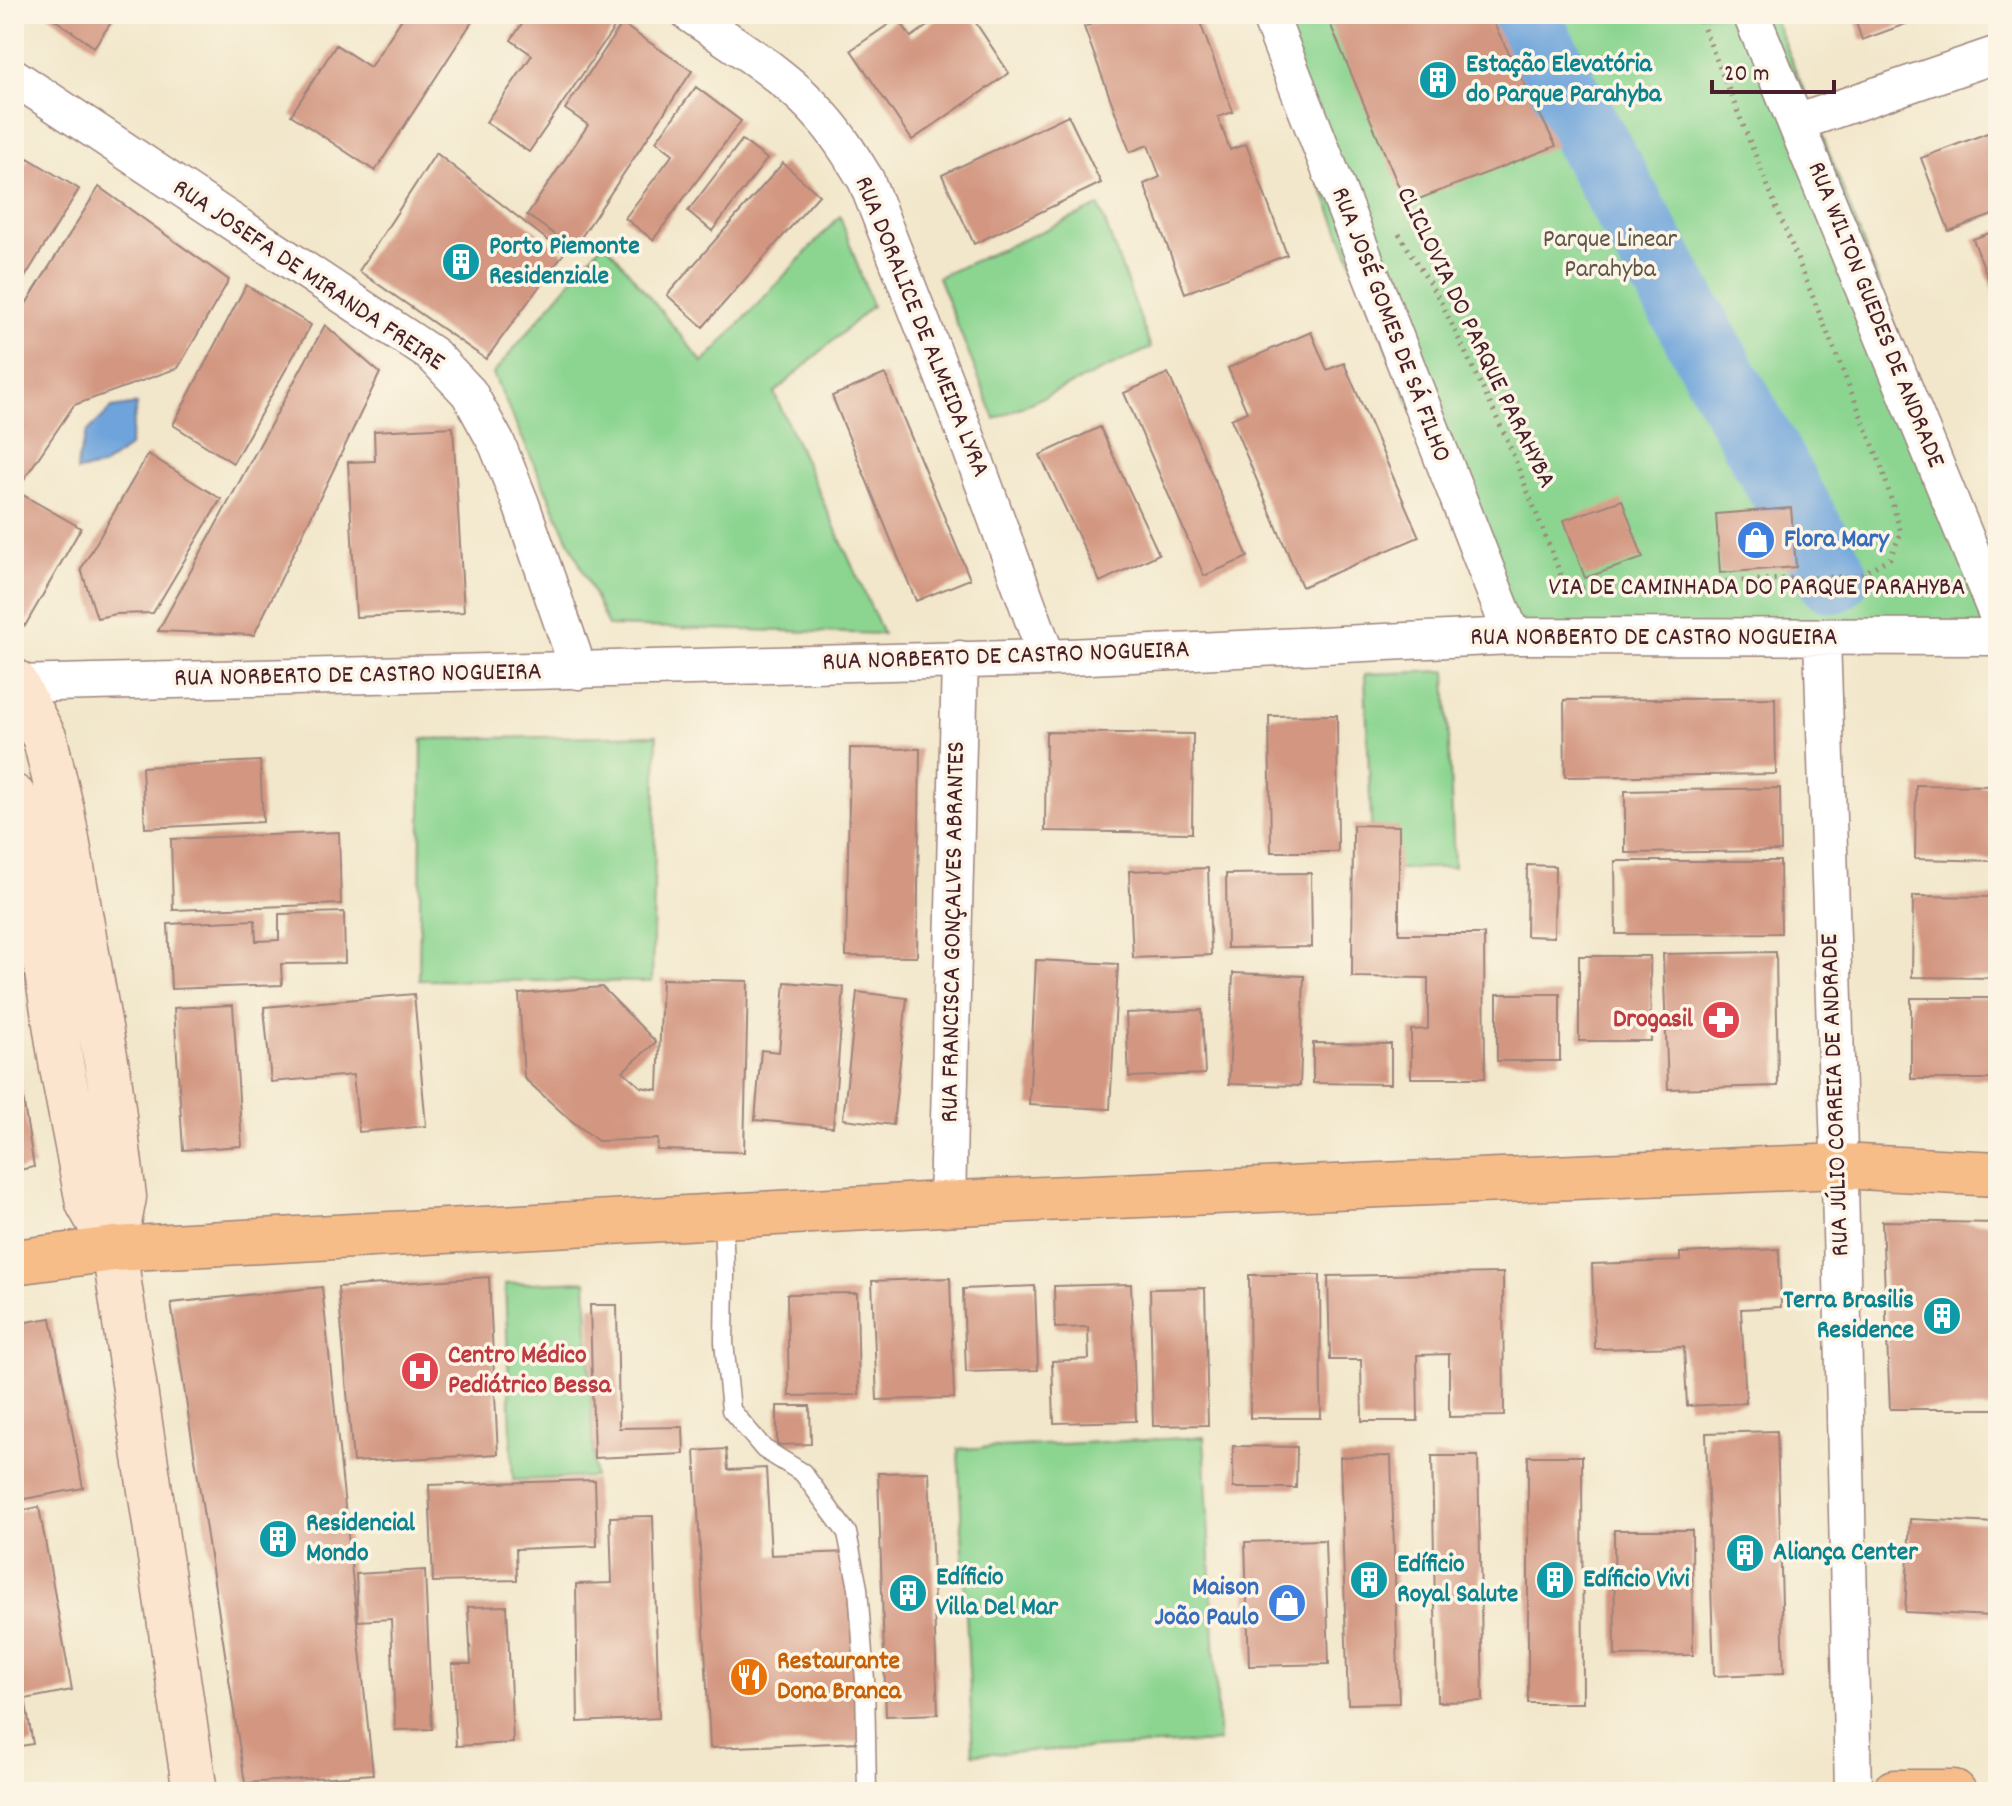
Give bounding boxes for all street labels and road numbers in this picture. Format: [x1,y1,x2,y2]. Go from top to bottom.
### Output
street label: RUA WILTON GUEDES DE ANDRADE [1797,157,1953,474]
street label: RUA JOSEFA DE MIRANDA FREIRE [165,171,452,381]
street label: RUA DORALICE DE ALMEIDA LYRA [844,171,998,483]
street label: CLICLOVIA DO PARQUE PARAHYBA [1386,181,1564,495]
street label: RUA JOSÉ GOMES DE SÁ FILHO [1320,182,1460,468]
street label: VIA DE CAMINHADA DO PARQUE PARAHYBA [1549,570,1965,607]
street label: RUA NORBERTO DE CASTRO NOGUEIRA [1470,620,1838,657]
street label: RUA NORBERTO DE CASTRO NOGUEIRA [822,632,1190,682]
street label: RUA NORBERTO DE CASTRO NOGUEIRA [174,654,542,698]
street label: RUA FRANCISCA GONÇALVES ABRANTES [932,741,976,1123]
street label: RUA JÚLIO CORREIA DE ANDRADE [1812,933,1860,1257]

